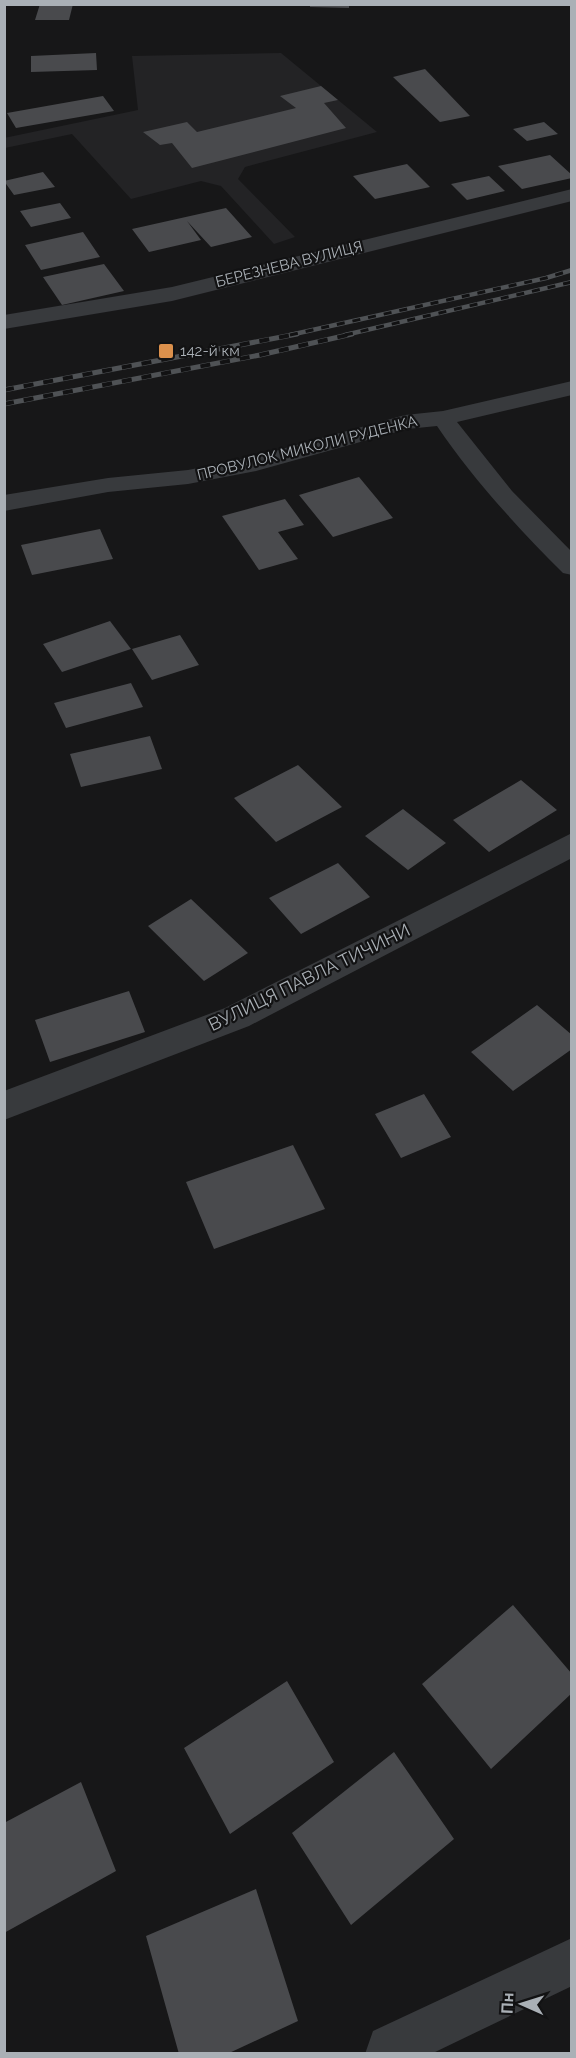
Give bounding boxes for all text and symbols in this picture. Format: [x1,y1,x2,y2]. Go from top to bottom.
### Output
street label: БЕРЕЗНЕВА ВУЛИЦЯ [214,237,364,291]
marker: 142-й км [157,342,175,360]
place label: 142-й км [180,342,240,360]
street label: ПРОВУЛОК МИКОЛИ РУДЕНКА [195,412,419,484]
street label: ВУЛИЦЯ ПАВЛА ТИЧИНИ [205,919,413,1035]
north arrow [492,1974,552,2034]
text: Пн [497,1992,518,2014]

